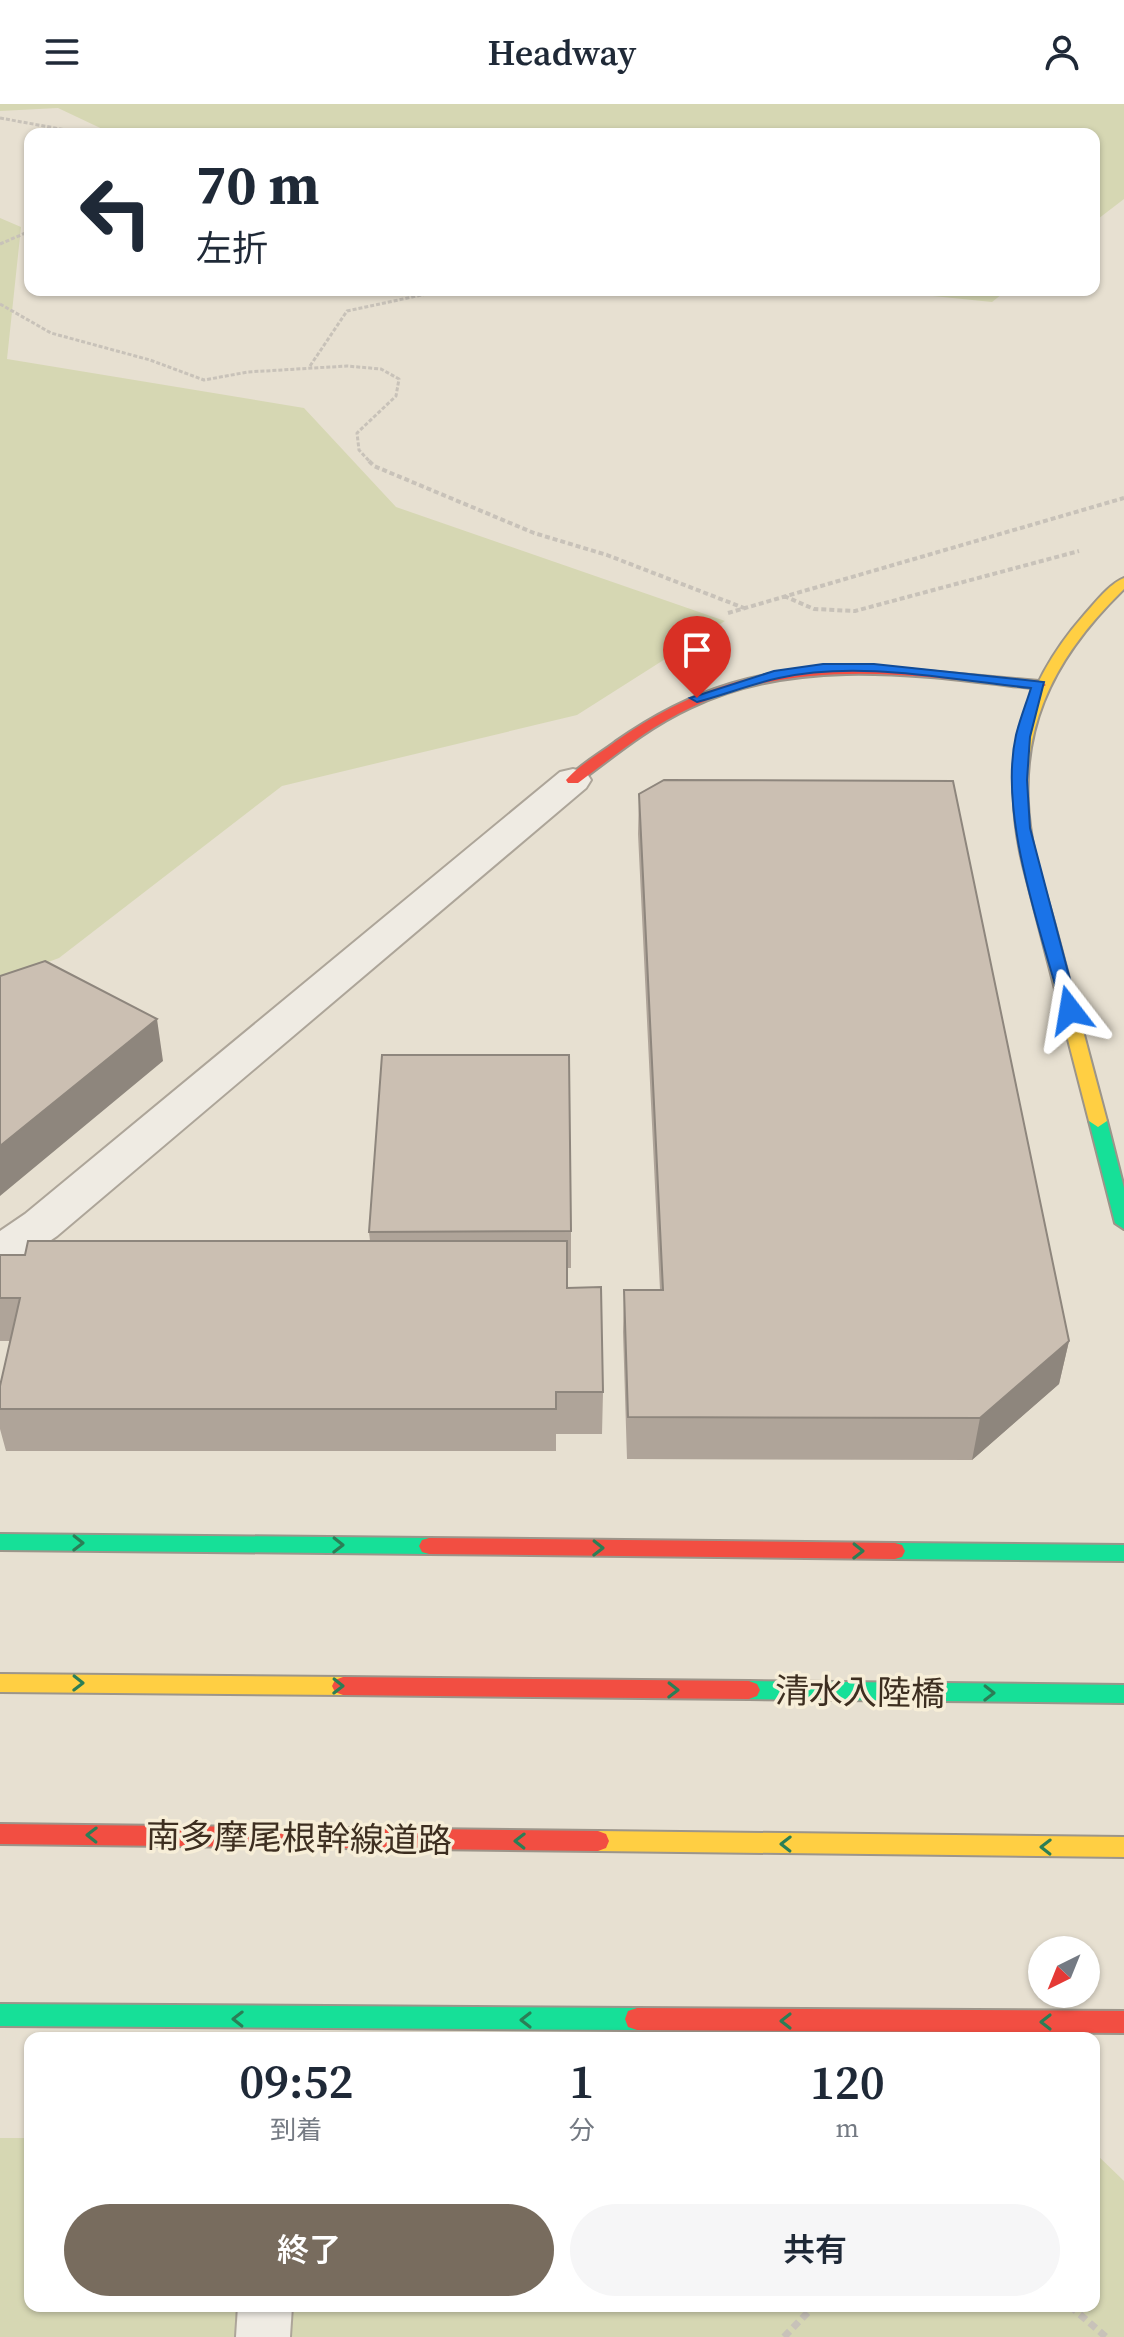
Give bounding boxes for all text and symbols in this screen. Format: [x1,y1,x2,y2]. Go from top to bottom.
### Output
text: Headway [488,28,636,77]
icon: menu [40,30,84,74]
icon: person [1040,30,1084,74]
text: 70 m [196,146,319,223]
icon: left [64,160,168,264]
text: 左折 [196,224,268,273]
pin [663,616,731,698]
icon: arrive [675,628,719,672]
position arrow [1028,968,1112,1052]
one-way arrow [72,1534,85,1551]
one-way arrow [332,1536,345,1554]
one-way arrow [592,1539,605,1557]
one-way arrow [852,1542,865,1559]
street label: 清水入陸橋 [775,1668,945,1716]
one-way arrow [72,1675,85,1692]
one-way arrow [332,1677,345,1695]
one-way arrow [667,1681,680,1699]
one-way arrow [983,1684,996,1702]
street label: 南多摩尾根幹線道路 [146,1812,452,1864]
one-way arrow [85,1827,98,1844]
one-way arrow [513,1832,526,1850]
one-way arrow [779,1835,792,1853]
one-way arrow [1039,1838,1052,1855]
north arrow [1028,1936,1100,2008]
map controls [1028,1936,1100,2008]
one-way arrow [231,2010,244,2028]
one-way arrow [519,2012,532,2029]
one-way arrow [779,2012,792,2030]
one-way arrow [1039,2013,1052,2031]
text: 09:52 [239,2048,353,2114]
text: 1 [569,2048,594,2114]
text: 120 [810,2049,885,2115]
text: m [836,2110,859,2146]
text: 到着 [270,2112,322,2148]
text: 分 [569,2112,595,2148]
button: 終了 [64,2204,554,2296]
button: 共有 [570,2204,1060,2296]

